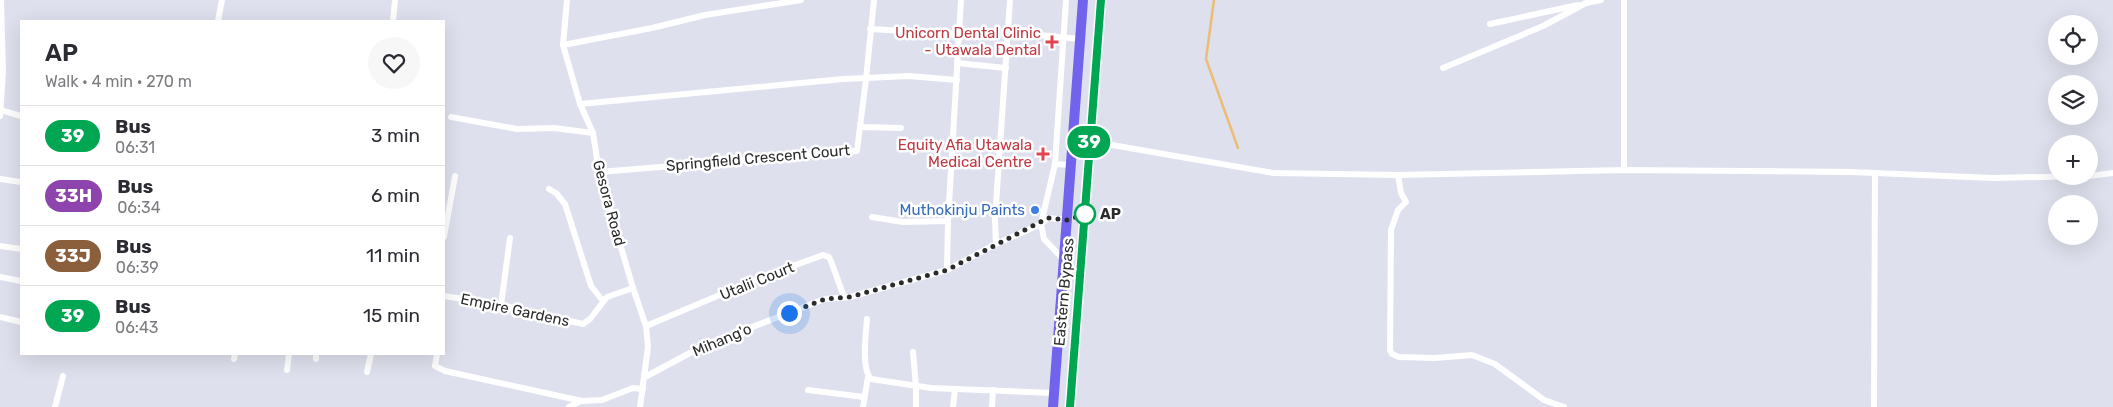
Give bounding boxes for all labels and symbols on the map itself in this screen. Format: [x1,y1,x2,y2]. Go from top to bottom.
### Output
place label: Unicorn Dental Clinic - Utawala Dental [895,24,1041,59]
marker: Unicorn Dental Clinic - Utawala Dental [1045,35,1059,49]
line badge: 39 [1066,126,1112,158]
place label: Equity Afia Utawala Medical Centre [898,136,1032,171]
street label: Springfield Crescent Court [665,141,851,175]
marker: Equity Afia Utawala Medical Centre [1036,147,1050,161]
street label: Gesora Road [589,158,629,248]
place label: Muthokinju Paints [900,201,1025,219]
marker: AP [1074,203,1096,225]
marker: Muthokinju Paints [1029,204,1041,216]
place label: AP [1100,205,1121,223]
street label: Eastern Bypass [1050,237,1078,347]
street label: Utalii Court [717,258,797,304]
street label: Empire Gardens [459,290,571,330]
your location [777,301,802,326]
street label: Mihang'o [690,320,754,360]

